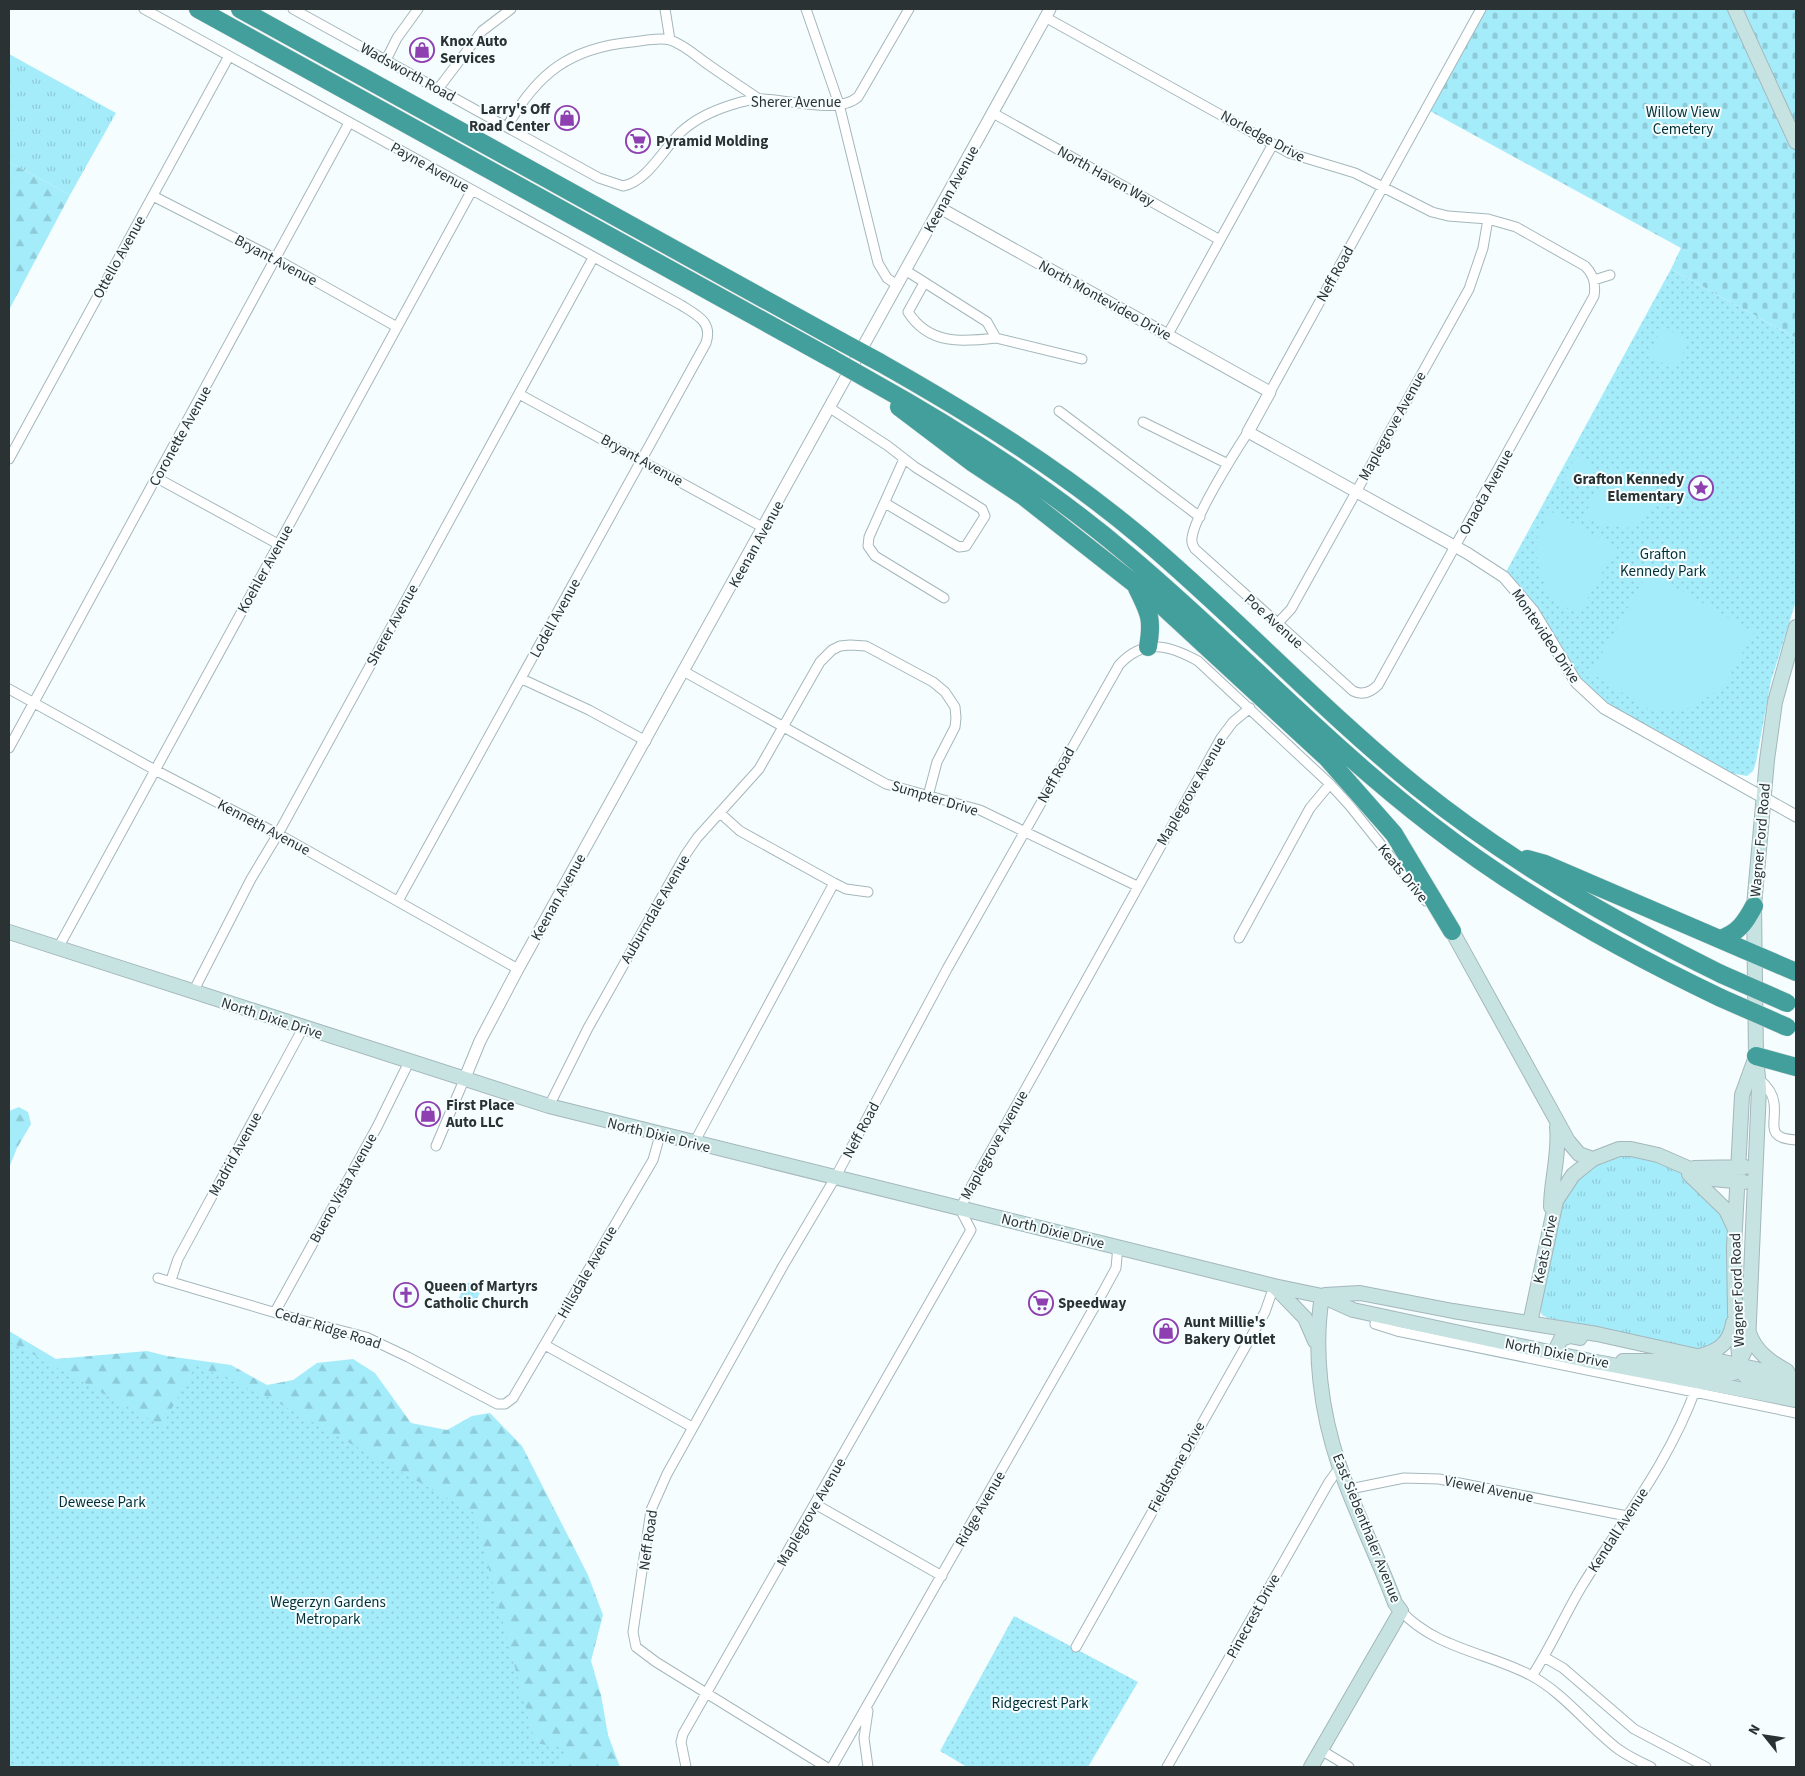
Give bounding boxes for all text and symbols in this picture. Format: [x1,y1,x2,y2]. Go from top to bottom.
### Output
place label: Knox Auto Services [440,31,507,69]
shop icon: Knox Auto Services [409,37,435,63]
street label: Wadsworth Road [356,38,459,107]
street label: Sherer Avenue [751,92,841,113]
place label: Larry's Off Road Center [469,99,551,137]
park label: Willow View Cemetery [1646,102,1721,140]
shop icon: Larry's Off Road Center [554,105,580,131]
street label: Norledge Drive [1217,105,1309,168]
supermarket icon: Pyramid Molding [625,128,651,154]
place label: Pyramid Molding [656,131,768,152]
street label: Payne Avenue [386,137,473,198]
street label: North Haven Way [1053,141,1158,212]
street label: Keenan Avenue [919,142,984,237]
street label: Ottello Avenue [88,212,151,303]
street label: Bryant Avenue [231,230,321,291]
street label: Neff Road [1311,242,1359,306]
street label: North Montevideo Drive [1035,255,1175,346]
street label: Maplegrove Avenue [1354,368,1431,485]
street label: Coronette Avenue [144,382,217,490]
street label: Bryant Avenue [597,429,687,492]
street label: Onaota Avenue [1454,446,1519,539]
place label: Grafton Kennedy Elementary [1573,469,1684,507]
place icon: Grafton Kennedy Elementary [1688,475,1714,501]
street label: Keenan Avenue [724,497,789,592]
street label: Koehler Avenue [232,521,298,617]
park label: Grafton Kennedy Park [1620,544,1707,582]
street label: Lodell Avenue [525,575,586,662]
street label: Sherer Avenue [361,581,424,670]
street label: Montevideo Drive [1506,585,1585,688]
street label: Poe Avenue [1240,589,1308,654]
street label: Maplegrove Avenue [1152,733,1231,849]
street label: Neff Road [1032,743,1080,807]
street label: Sumpter Drive [889,775,981,822]
street label: Wagner Ford Road [1745,782,1776,898]
street label: Kenneth Avenue [214,794,314,861]
street label: Keats Drive [1372,840,1433,907]
street label: Keenan Avenue [526,850,591,945]
street label: Auburndale Avenue [616,851,695,968]
street label: North Dixie Drive [218,992,325,1045]
street label: Maplegrove Avenue [956,1087,1033,1204]
place label: First Place Auto LLC [445,1095,515,1133]
street label: Neff Road [838,1098,885,1162]
shop icon: First Place Auto LLC [415,1101,441,1127]
street label: Madrid Avenue [204,1108,267,1200]
street label: North Dixie Drive [605,1113,713,1158]
street label: Bueno Vista Avenue [305,1129,382,1247]
street label: North Dixie Drive [999,1209,1107,1254]
street label: Keats Drive [1528,1213,1563,1285]
street label: Hillsdale Avenue [552,1222,622,1322]
street label: Wagner Ford Road [1725,1232,1750,1348]
place label: Queen of Martyrs Catholic Church [424,1276,538,1314]
church icon: Queen of Martyrs Catholic Church [393,1282,419,1308]
supermarket icon: Speedway [1028,1290,1054,1316]
place label: Speedway [1058,1293,1126,1314]
street label: Cedar Ridge Road [272,1302,384,1355]
place label: Aunt Millie's Bakery Outlet [1183,1312,1276,1350]
shop icon: Aunt Millie's Bakery Outlet [1153,1318,1179,1344]
street label: North Dixie Drive [1503,1333,1611,1374]
street label: Fieldstone Drive [1143,1418,1210,1516]
street label: East Siebenthaler Avenue [1327,1450,1406,1606]
street label: Maplegrove Avenue [772,1454,851,1570]
street label: Ridge Avenue [950,1467,1011,1551]
street label: Viewel Avenue [1443,1471,1535,1508]
street label: Kendall Avenue [1583,1484,1654,1577]
park label: Deweese Park [58,1492,146,1513]
street label: Neff Road [634,1508,663,1572]
street label: Pinecrest Drive [1222,1570,1285,1662]
park label: Wegerzyn Gardens Metropark [270,1592,386,1630]
park label: Ridgecrest Park [992,1693,1089,1714]
north arrow [1740,1711,1790,1761]
text: N [1744,1721,1766,1739]

